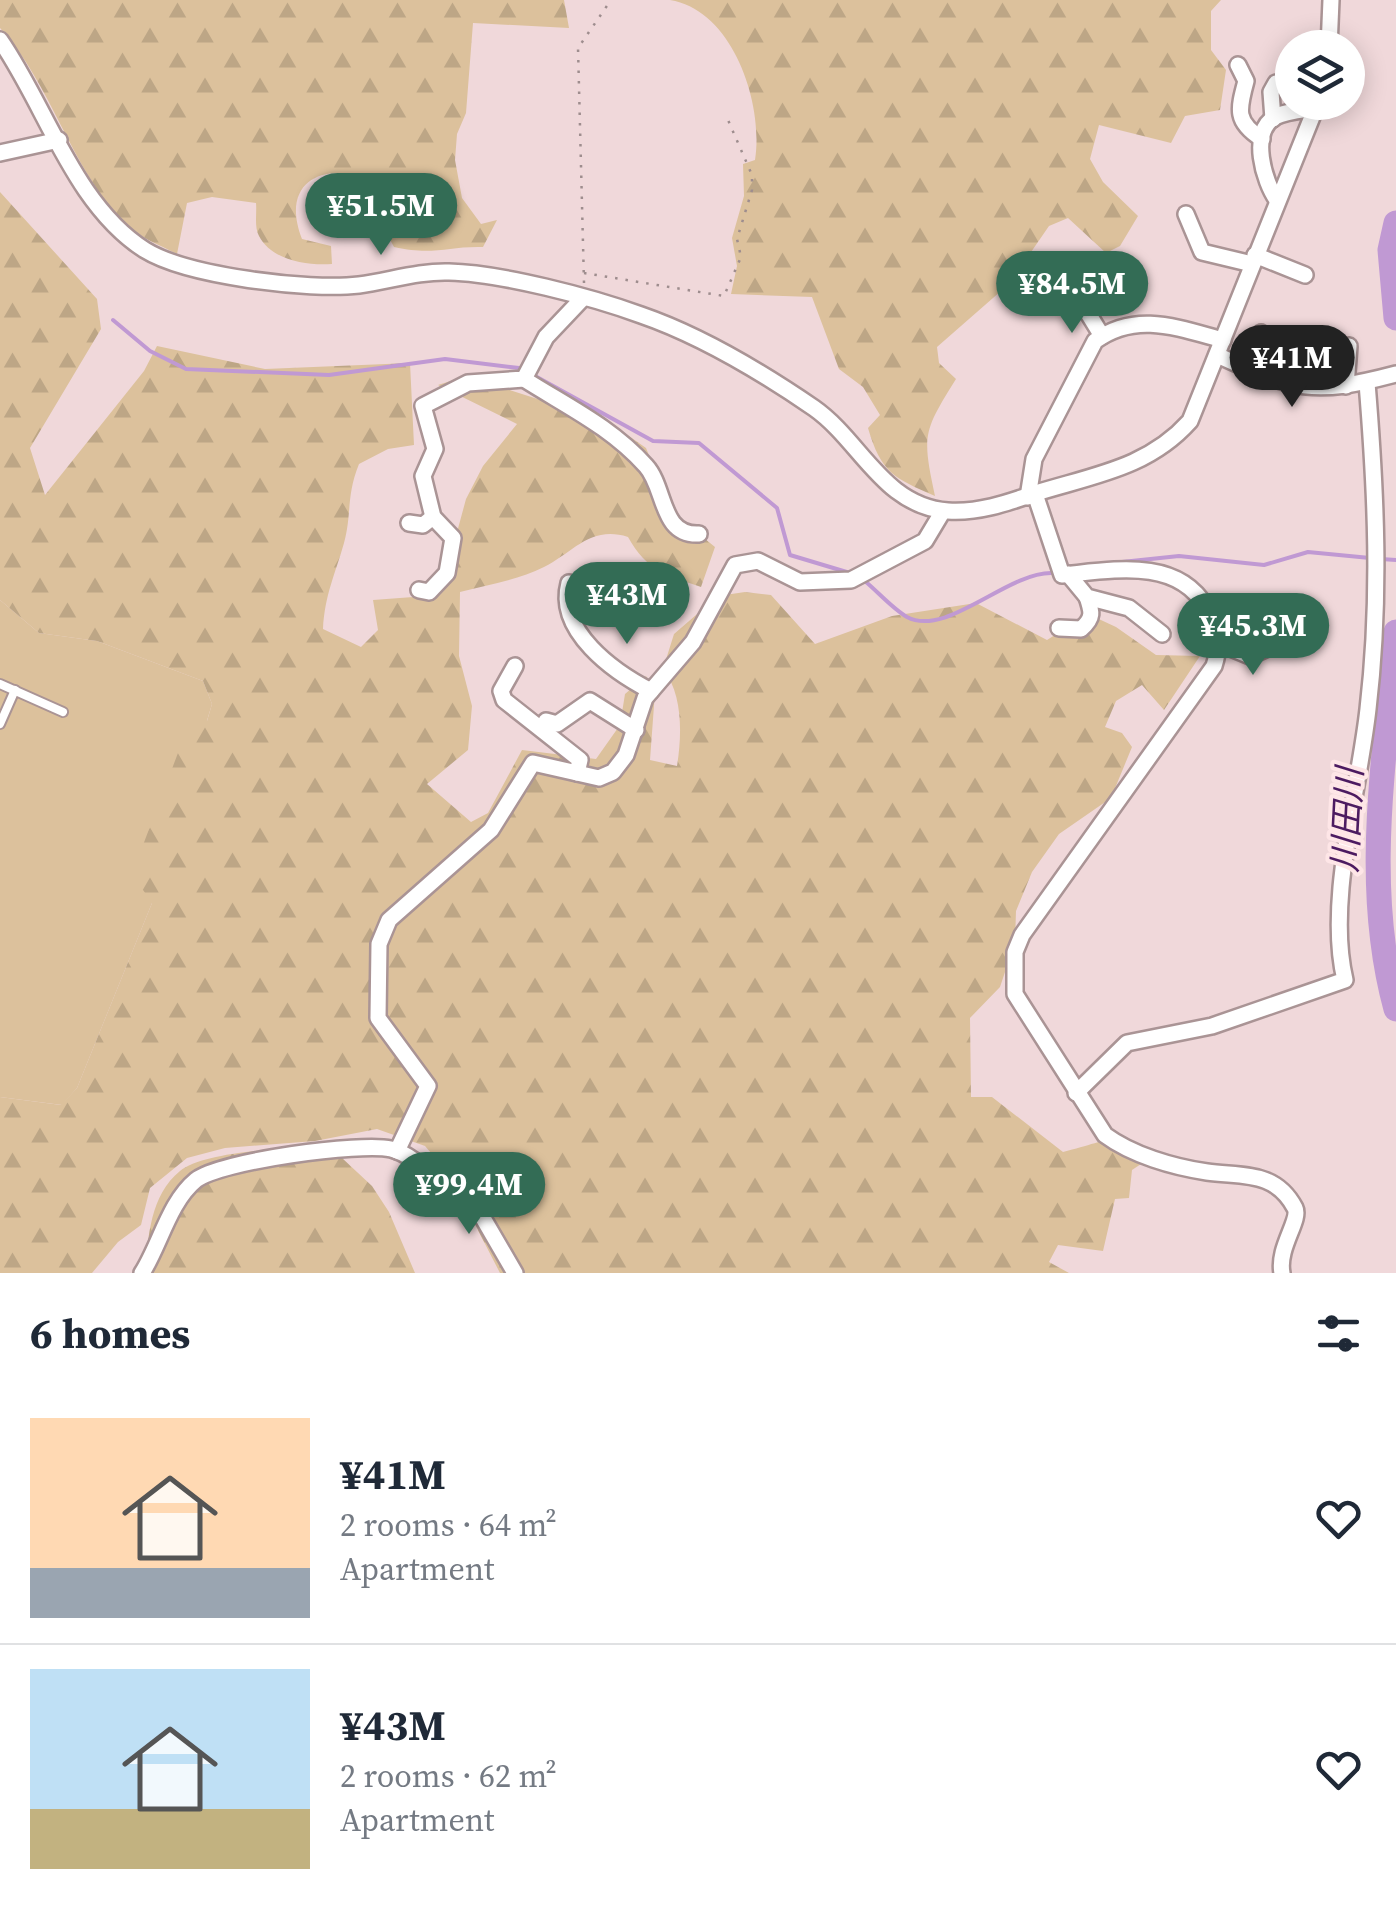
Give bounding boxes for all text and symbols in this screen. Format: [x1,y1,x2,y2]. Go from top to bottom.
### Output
map controls [1275,30,1365,120]
button: layers [1275,30,1365,120]
pin: ¥51.5M [300,173,462,258]
text: ¥51.5M [327,183,435,227]
pin: ¥84.5M [991,251,1153,336]
text: ¥84.5M [1018,261,1126,305]
pin: ¥41M [1233,325,1351,410]
text: ¥41M [1252,335,1332,379]
pin: ¥43M [568,562,686,647]
text: ¥43M [587,572,667,616]
pin: ¥45.3M [1172,593,1334,678]
text: ¥45.3M [1199,603,1307,647]
water label: 川田川 [1320,762,1374,874]
pin: ¥99.4M [388,1152,550,1237]
text: ¥99.4M [415,1162,523,1206]
text: 6 homes [30,1304,190,1362]
icon: filters [1311,1306,1366,1361]
text: ¥41M [340,1445,446,1503]
icon: home [110,1458,230,1578]
icon: heart [1311,1491,1366,1546]
text: 2 rooms · 64 m² [340,1503,557,1547]
text: Apartment [340,1547,494,1591]
text: ¥43M [340,1696,446,1754]
icon: home [110,1709,230,1829]
icon: heart [1311,1742,1366,1797]
text: 2 rooms · 62 m² [340,1754,557,1798]
text: Apartment [340,1798,494,1842]

